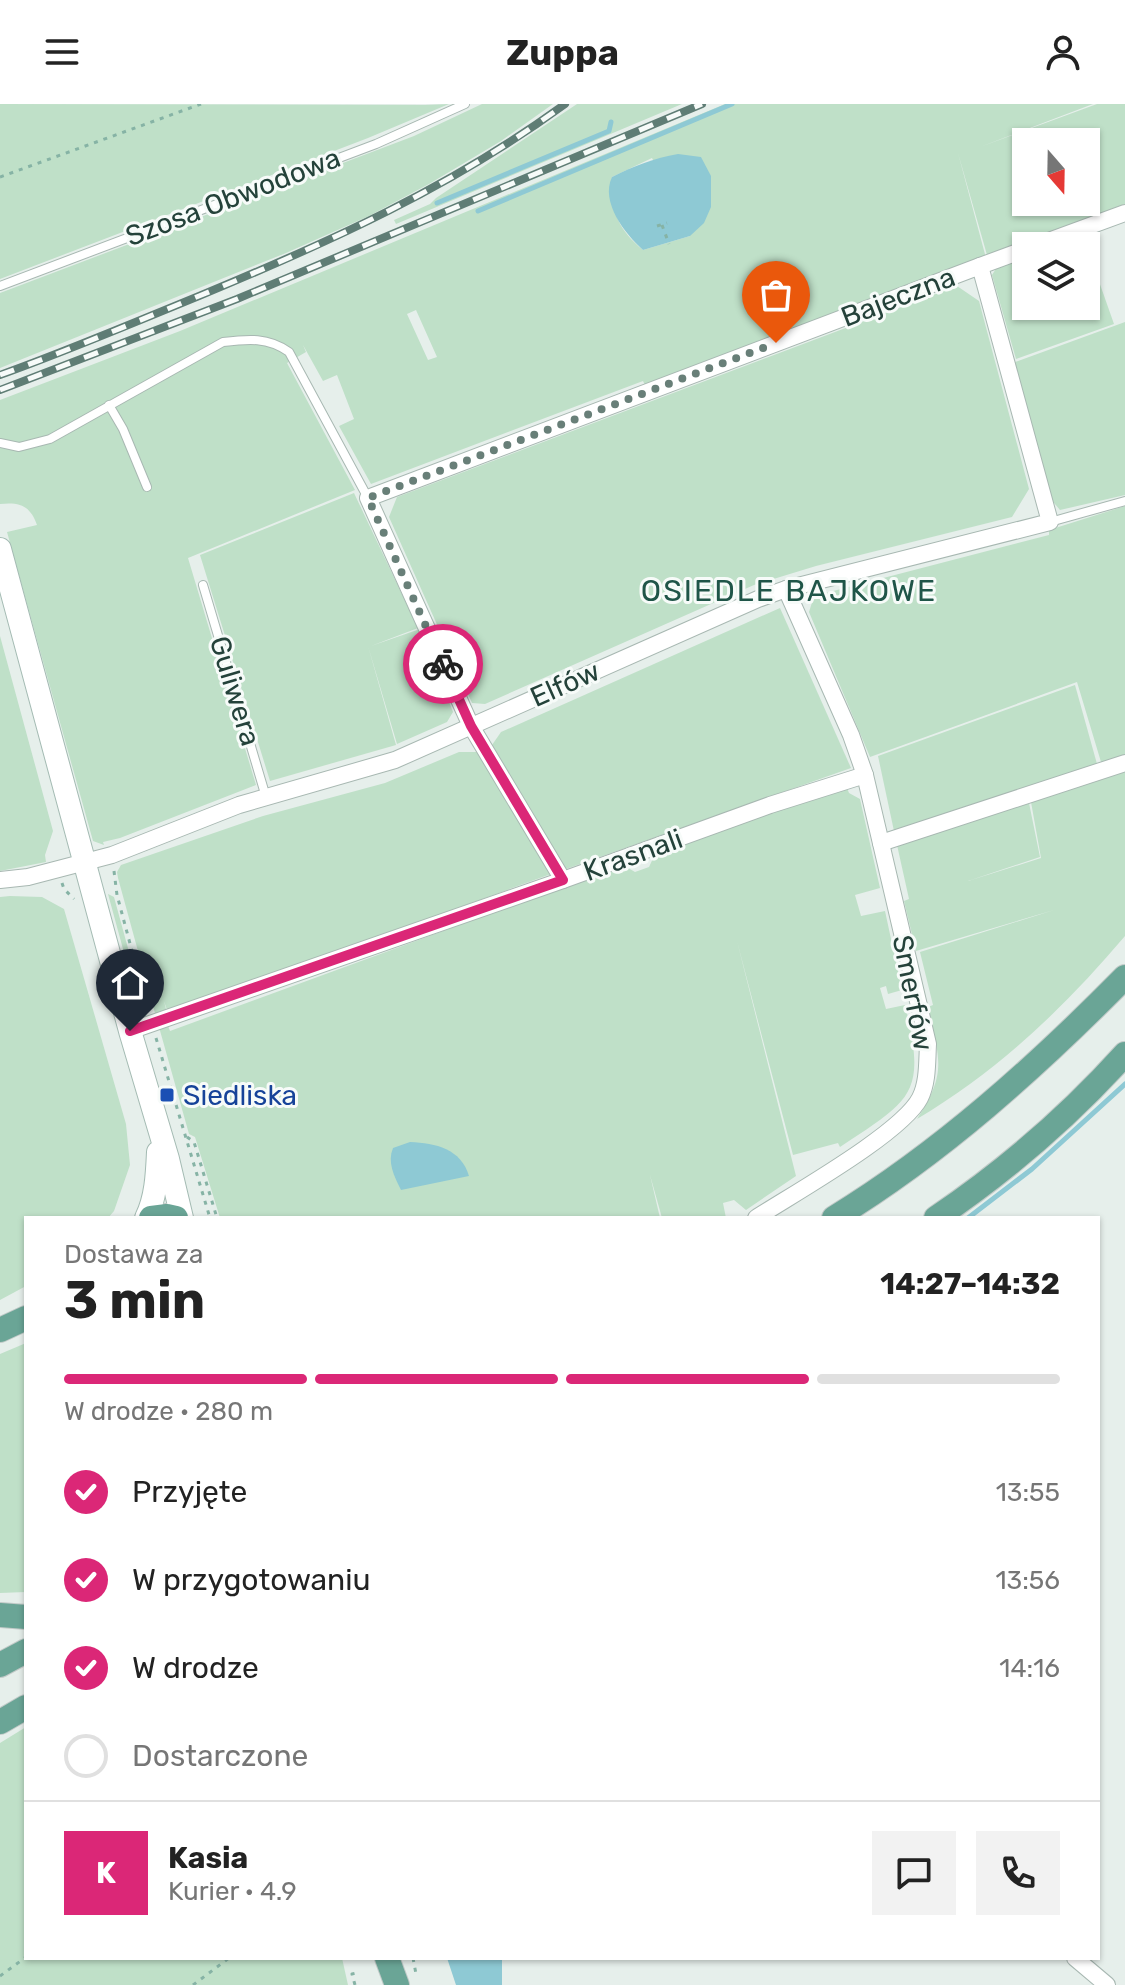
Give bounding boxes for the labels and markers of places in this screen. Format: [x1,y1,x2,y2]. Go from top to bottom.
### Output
pin [742,261,810,343]
pin [96,949,164,1031]
place label: Siedliska [183,1079,297,1112]
marker: Siedliska [158,1086,176,1104]

